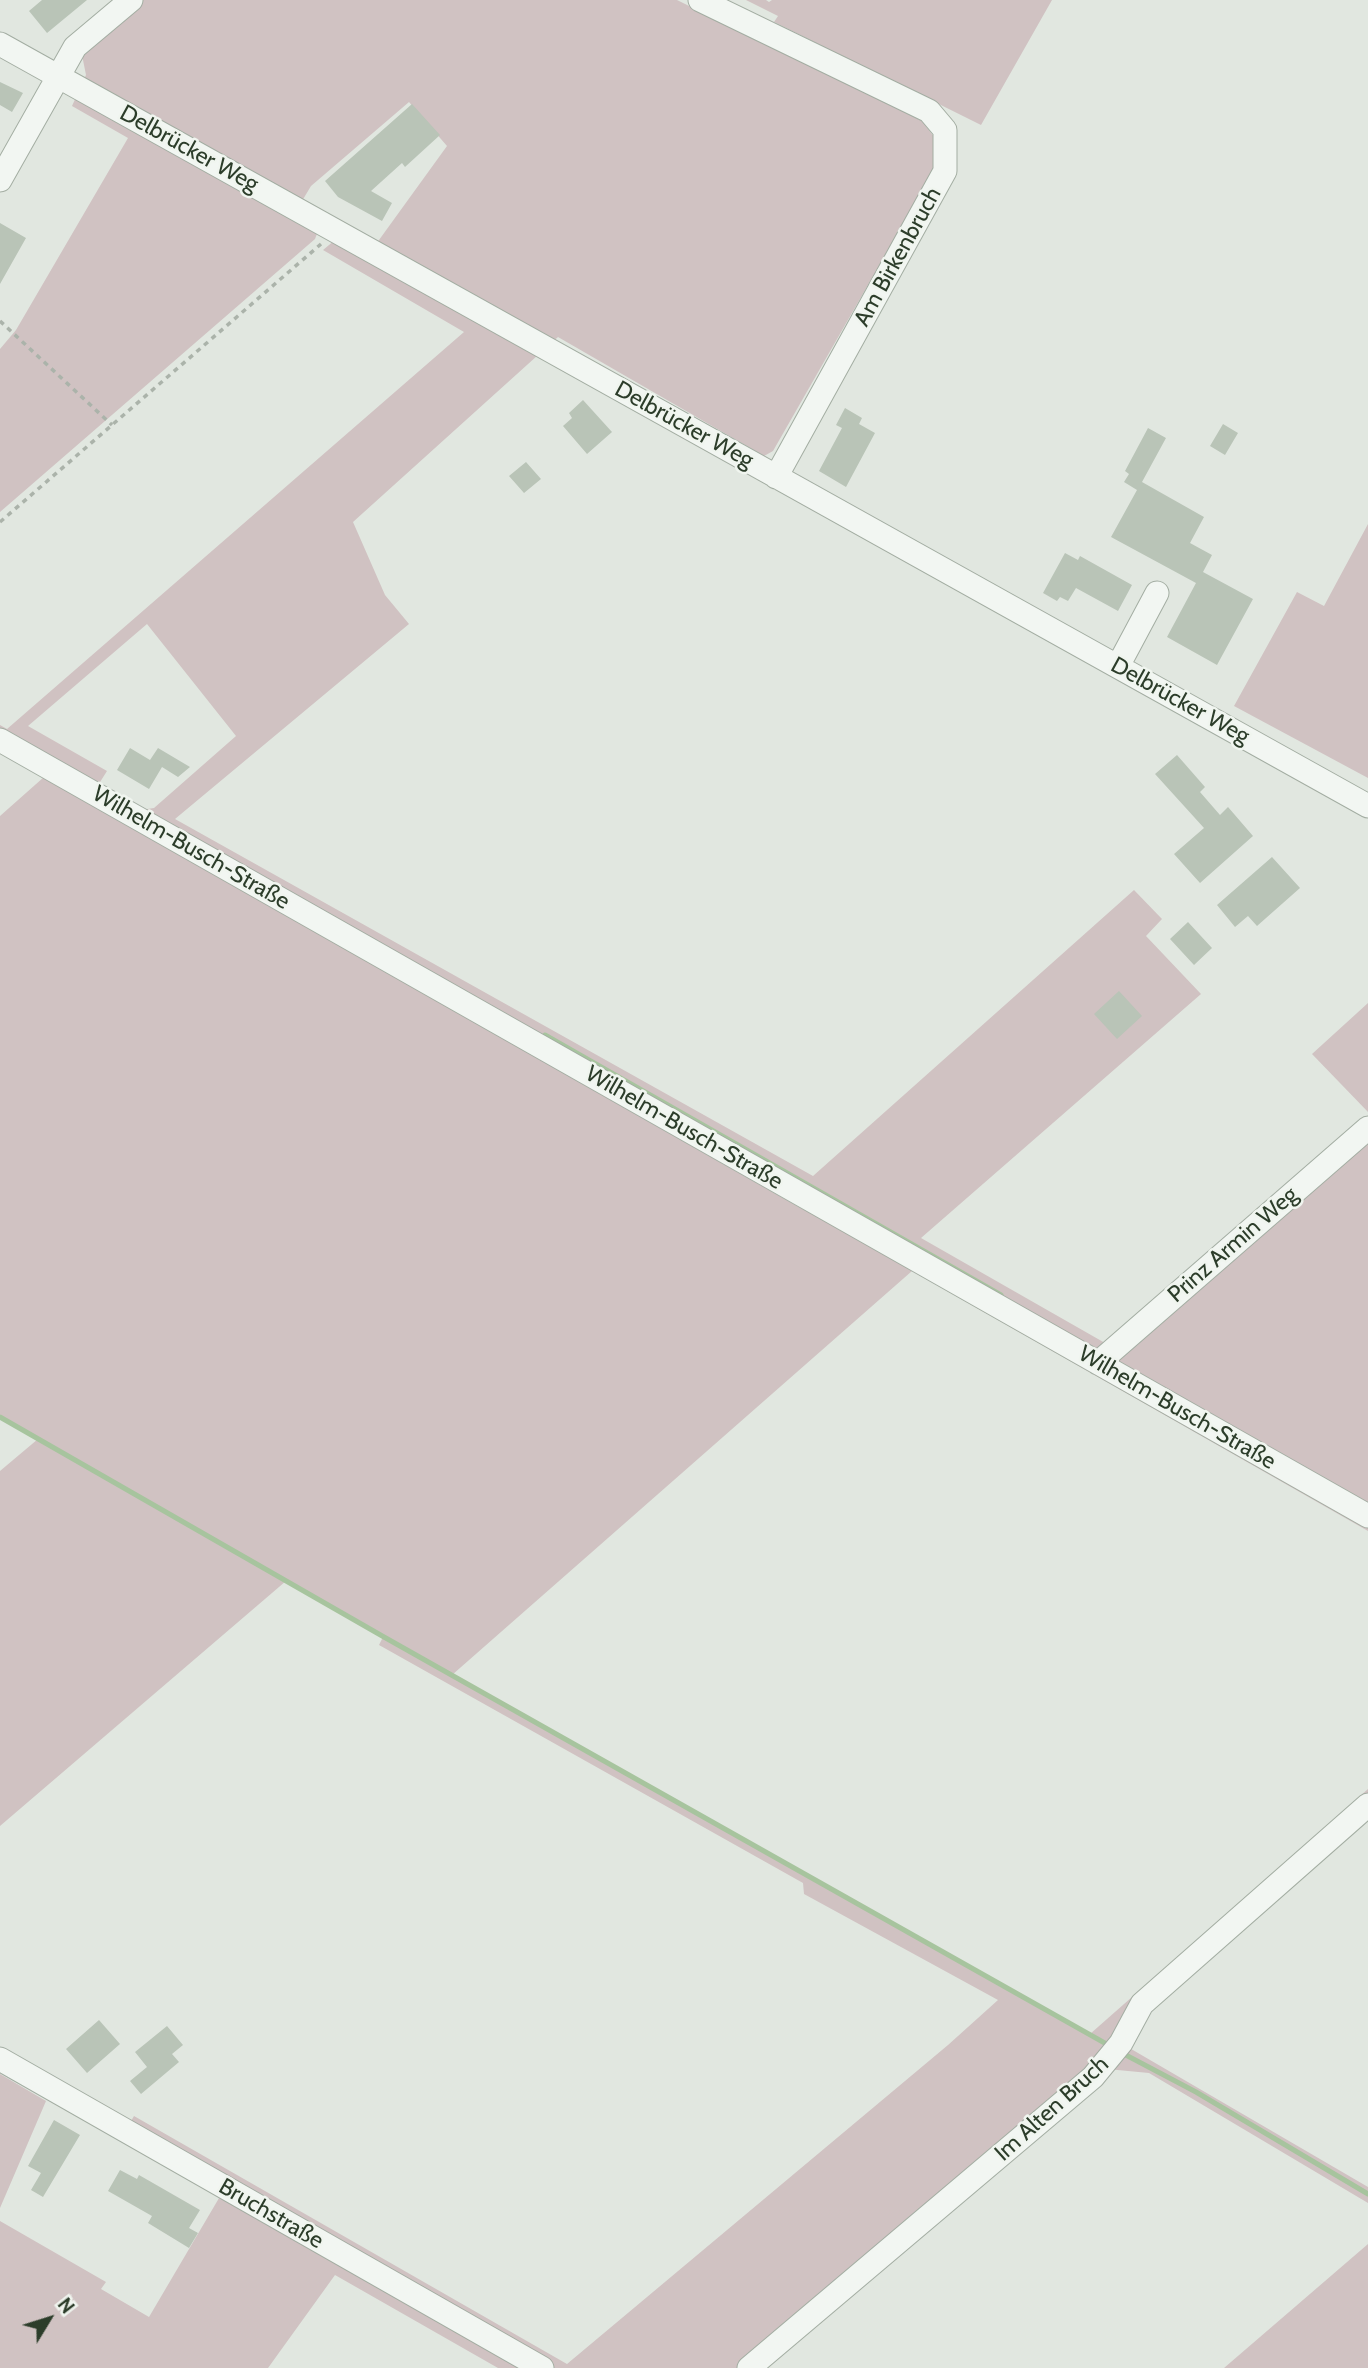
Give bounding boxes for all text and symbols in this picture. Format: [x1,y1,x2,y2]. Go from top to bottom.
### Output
street label: Delbrücker Weg [115,99,263,199]
street label: Am Birkenbruch [848,183,948,331]
street label: Delbrücker Weg [610,375,758,475]
street label: Delbrücker Weg [1106,651,1254,751]
street label: Wilhelm-Busch-Straße [88,780,294,916]
street label: Wilhelm-Busch-Straße [581,1060,787,1196]
street label: Prinz Armin Weg [1163,1181,1303,1309]
street label: Wilhelm-Busch-Straße [1074,1340,1280,1476]
street label: Im Alten Bruch [989,2051,1115,2167]
street label: Bruchstraße [214,2173,328,2255]
north arrow [14,2284,84,2354]
text: N [53,2293,79,2318]

